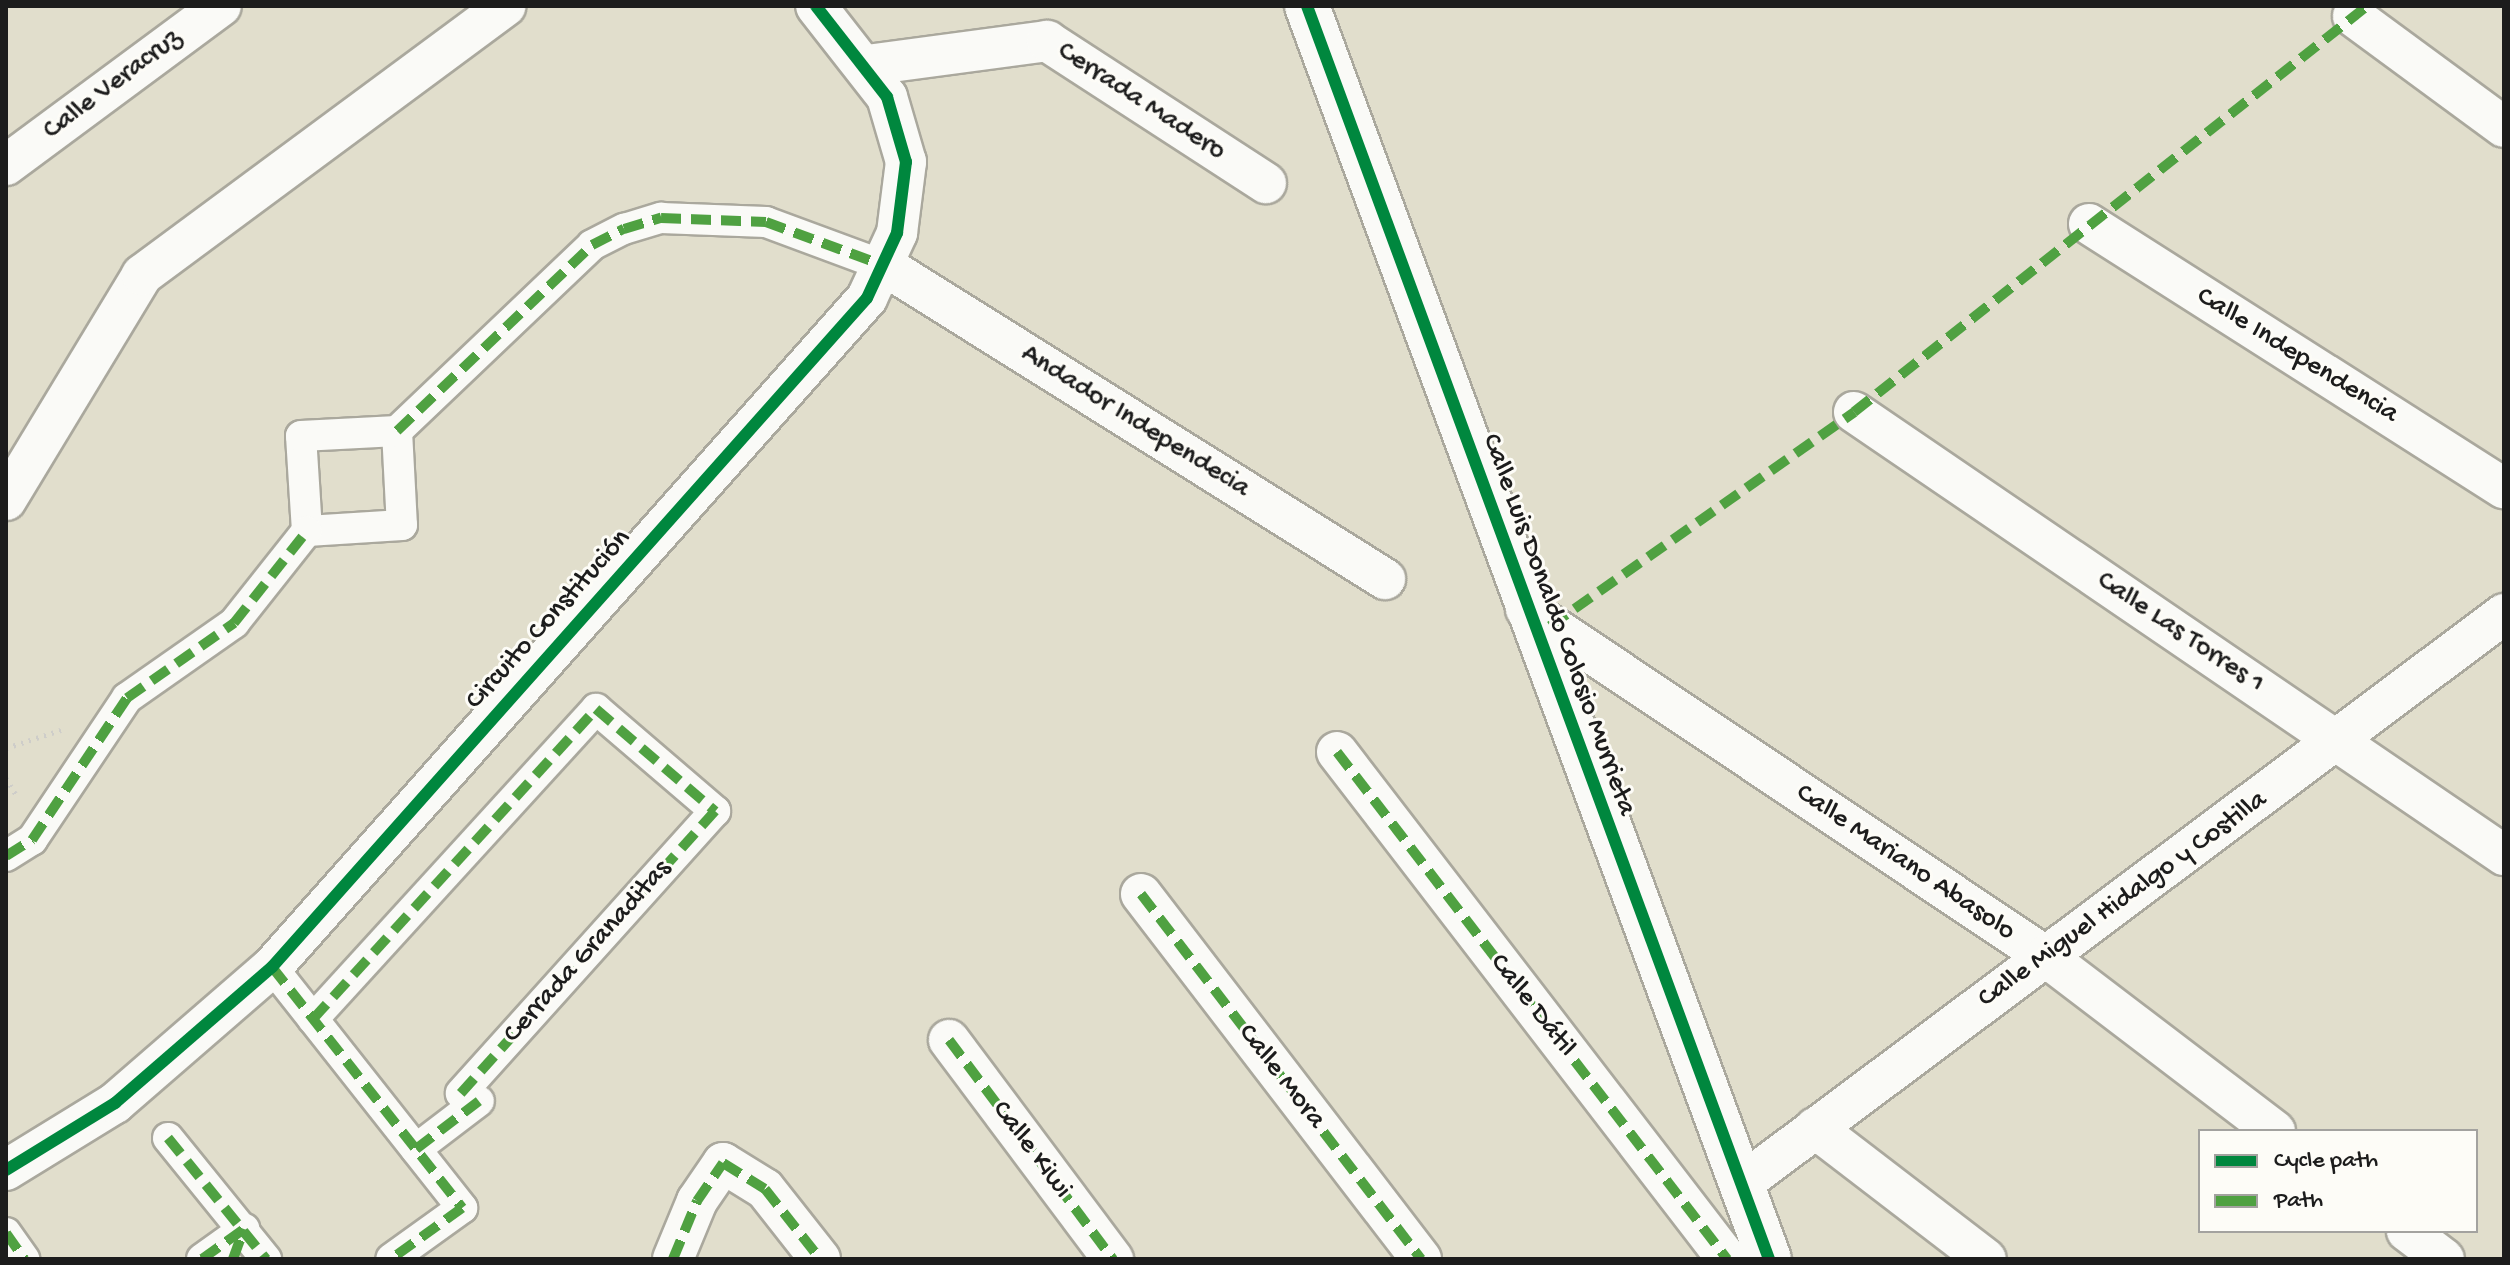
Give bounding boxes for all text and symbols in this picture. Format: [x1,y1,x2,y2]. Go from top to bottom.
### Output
street label: Calle Veracruz [37,22,189,148]
street label: Cerrada Madero [1051,35,1231,169]
street label: Calle Independencia [2190,280,2404,432]
street label: Andador Independecia [1014,338,1256,506]
street label: Calle Luis Donaldo Colosio Murrieta [1473,430,1643,820]
street label: Circuito Constitución [459,523,639,717]
street label: Calle Las Torres 1 [2090,565,2270,701]
street label: Calle Mariano Abasolo [1789,777,2021,949]
street label: Calle Miguel Hidalgo y Costilla [1972,784,2274,1016]
street label: Cerrada Granaditas [497,853,679,1051]
street label: Calle Dátil [1481,948,1583,1064]
street label: Calle Mora [1230,1018,1332,1136]
street label: Calle Kiwi [983,1095,1079,1205]
legend [2198,1129,2478,1233]
text: Cycle path [2274,1147,2378,1176]
text: Path [2274,1187,2323,1216]

